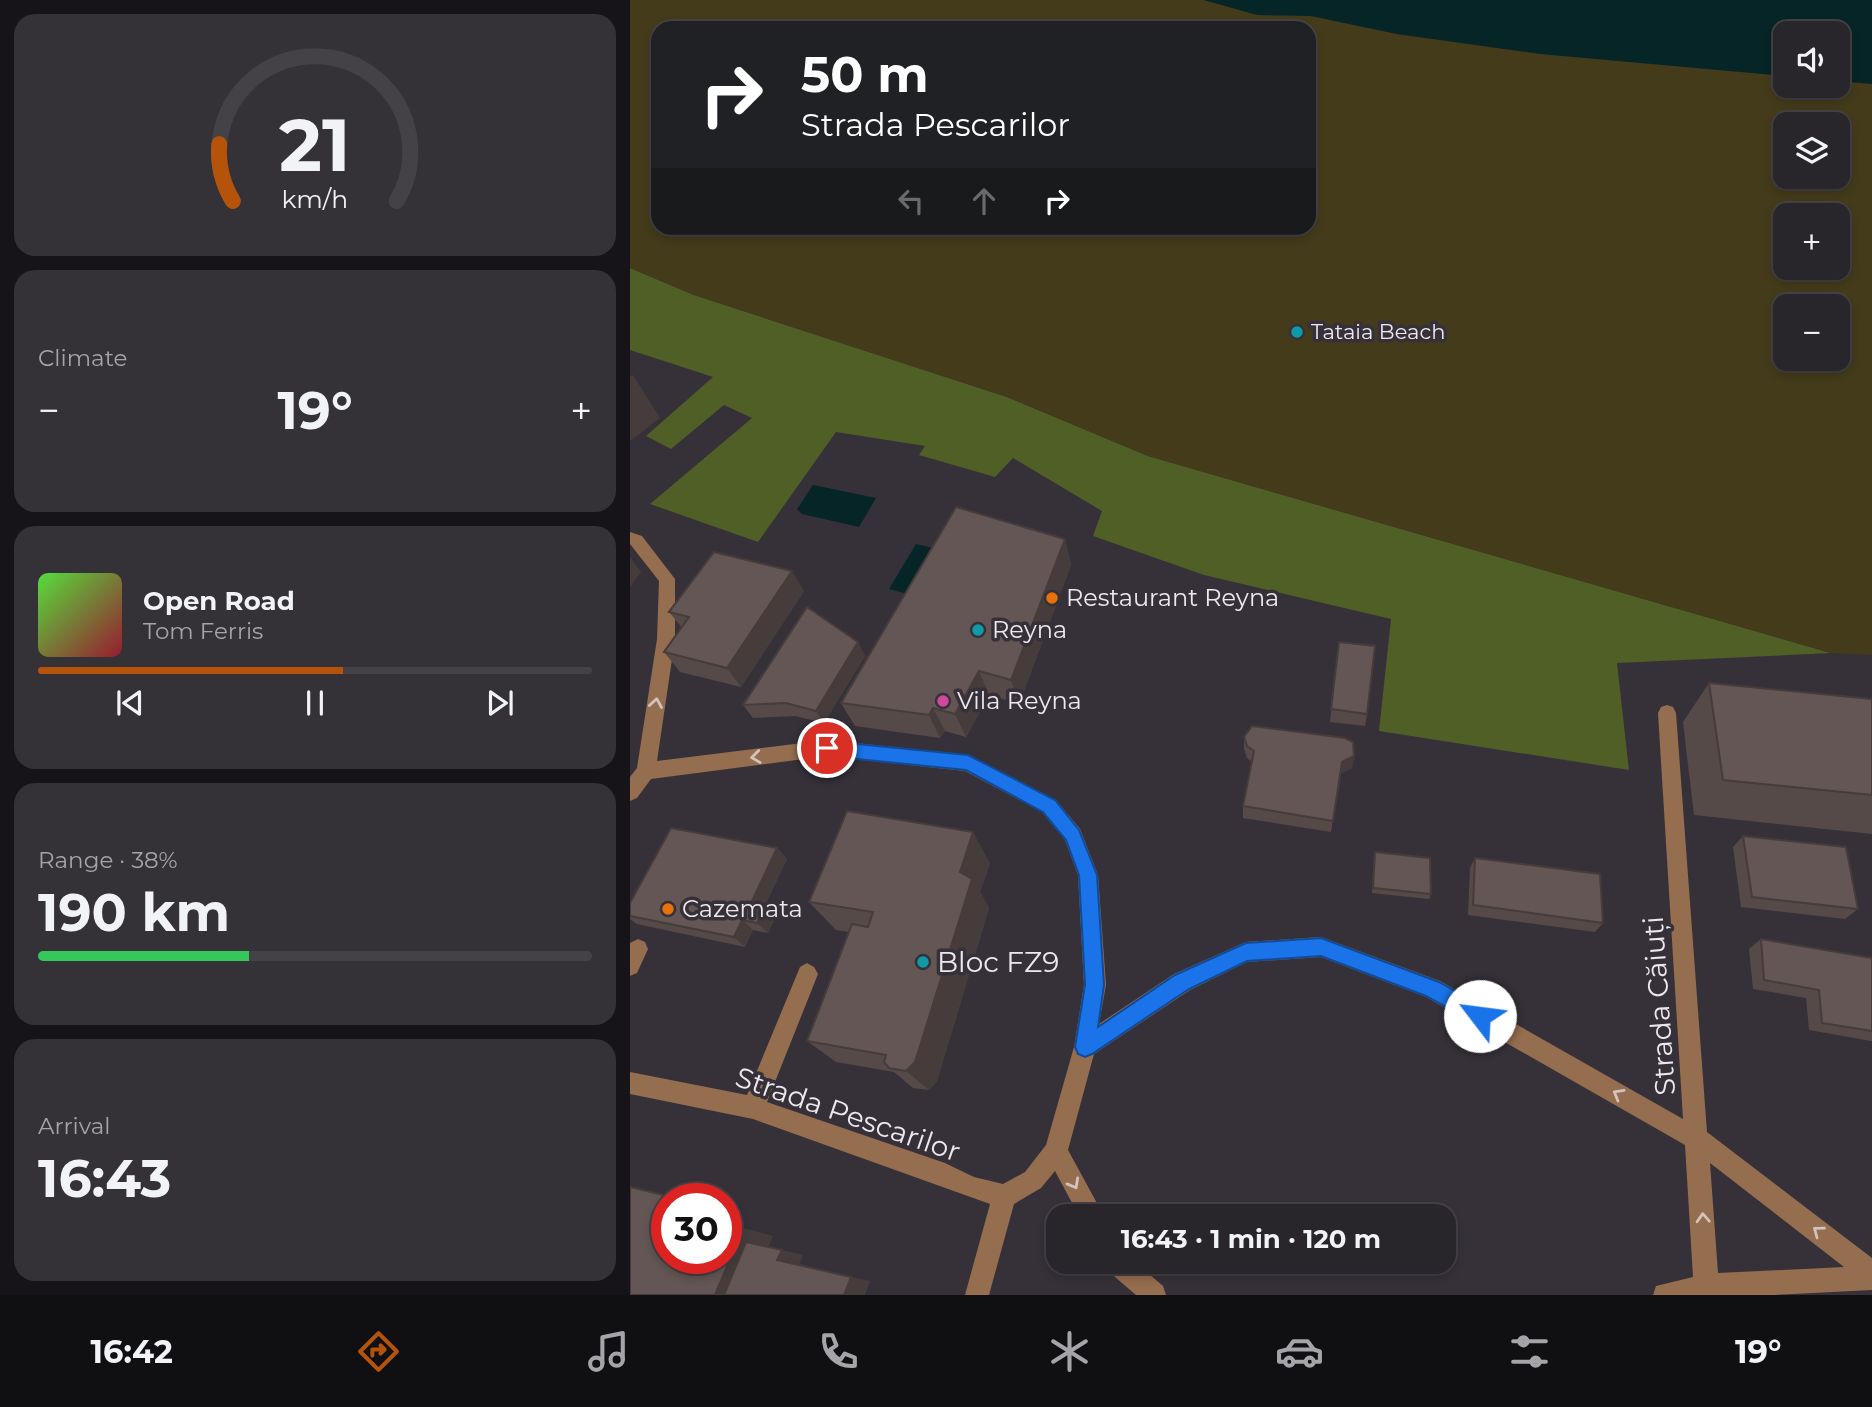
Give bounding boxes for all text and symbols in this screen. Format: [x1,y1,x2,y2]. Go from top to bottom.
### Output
map controls [1773,21,1850,371]
button: sound [1773,21,1850,98]
text: 50 m [801,45,929,104]
icon: right [686,49,777,140]
text: 21 [279,101,351,189]
text: Strada Pescarilor [801,105,1070,144]
button: layers [1773,112,1850,189]
icon: left [892,182,930,220]
icon: ahead [965,182,1003,220]
icon: right [1038,182,1076,220]
text: km/h [282,184,348,214]
button: + [1773,203,1850,280]
button: − [1773,294,1850,371]
place label: Tataia Beach [1311,319,1445,344]
marker: Tataia Beach [1289,324,1305,340]
text: Climate [38,344,127,372]
text: 19° [277,379,353,442]
text: − [38,387,60,434]
text: + [570,387,592,434]
place label: Restaurant Reyna [1066,583,1279,612]
text: Open Road [143,585,295,617]
marker: Restaurant Reyna [1044,590,1060,606]
place label: Reyna [992,615,1067,644]
text: Tom Ferris [143,617,263,645]
marker: Reyna [970,622,986,638]
icon: previous [111,684,149,722]
icon: pause [296,684,334,722]
icon: next [481,684,519,722]
place label: Vila Reyna [957,686,1082,715]
marker: Vila Reyna [935,693,951,709]
one-way arrow [648,697,663,709]
pin [797,718,857,778]
icon: arrive [808,729,846,767]
one-way arrow [751,749,762,764]
text: Range · 38% [38,846,178,874]
text: 190 km [38,881,230,944]
place label: Cazemata [682,894,803,923]
marker: Cazemata [660,901,676,917]
street label: Strada Căiuți [1636,915,1682,1097]
place label: Bloc FZ9 [937,945,1059,979]
marker: Bloc FZ9 [915,954,931,970]
position arrow [1443,979,1517,1053]
street label: Strada Pescarilor [731,1060,965,1168]
one-way arrow [1612,1089,1625,1102]
text: Arrival [38,1112,111,1140]
text: 16:43 [38,1147,171,1210]
one-way arrow [1066,1176,1079,1189]
speed limit sign: 30 [651,1183,742,1274]
one-way arrow [1696,1213,1711,1224]
text: 16:43 · 1 min · 120 m [1121,1223,1381,1255]
one-way arrow [1813,1227,1826,1240]
icon: directions [354,1327,403,1376]
icon: music [584,1327,633,1376]
icon: phone [814,1327,863,1376]
icon: climate [1045,1327,1094,1376]
icon: car [1275,1327,1324,1376]
icon: filters [1505,1327,1554,1376]
text: 16:42 [91,1332,173,1371]
text: 19° [1735,1332,1781,1371]

